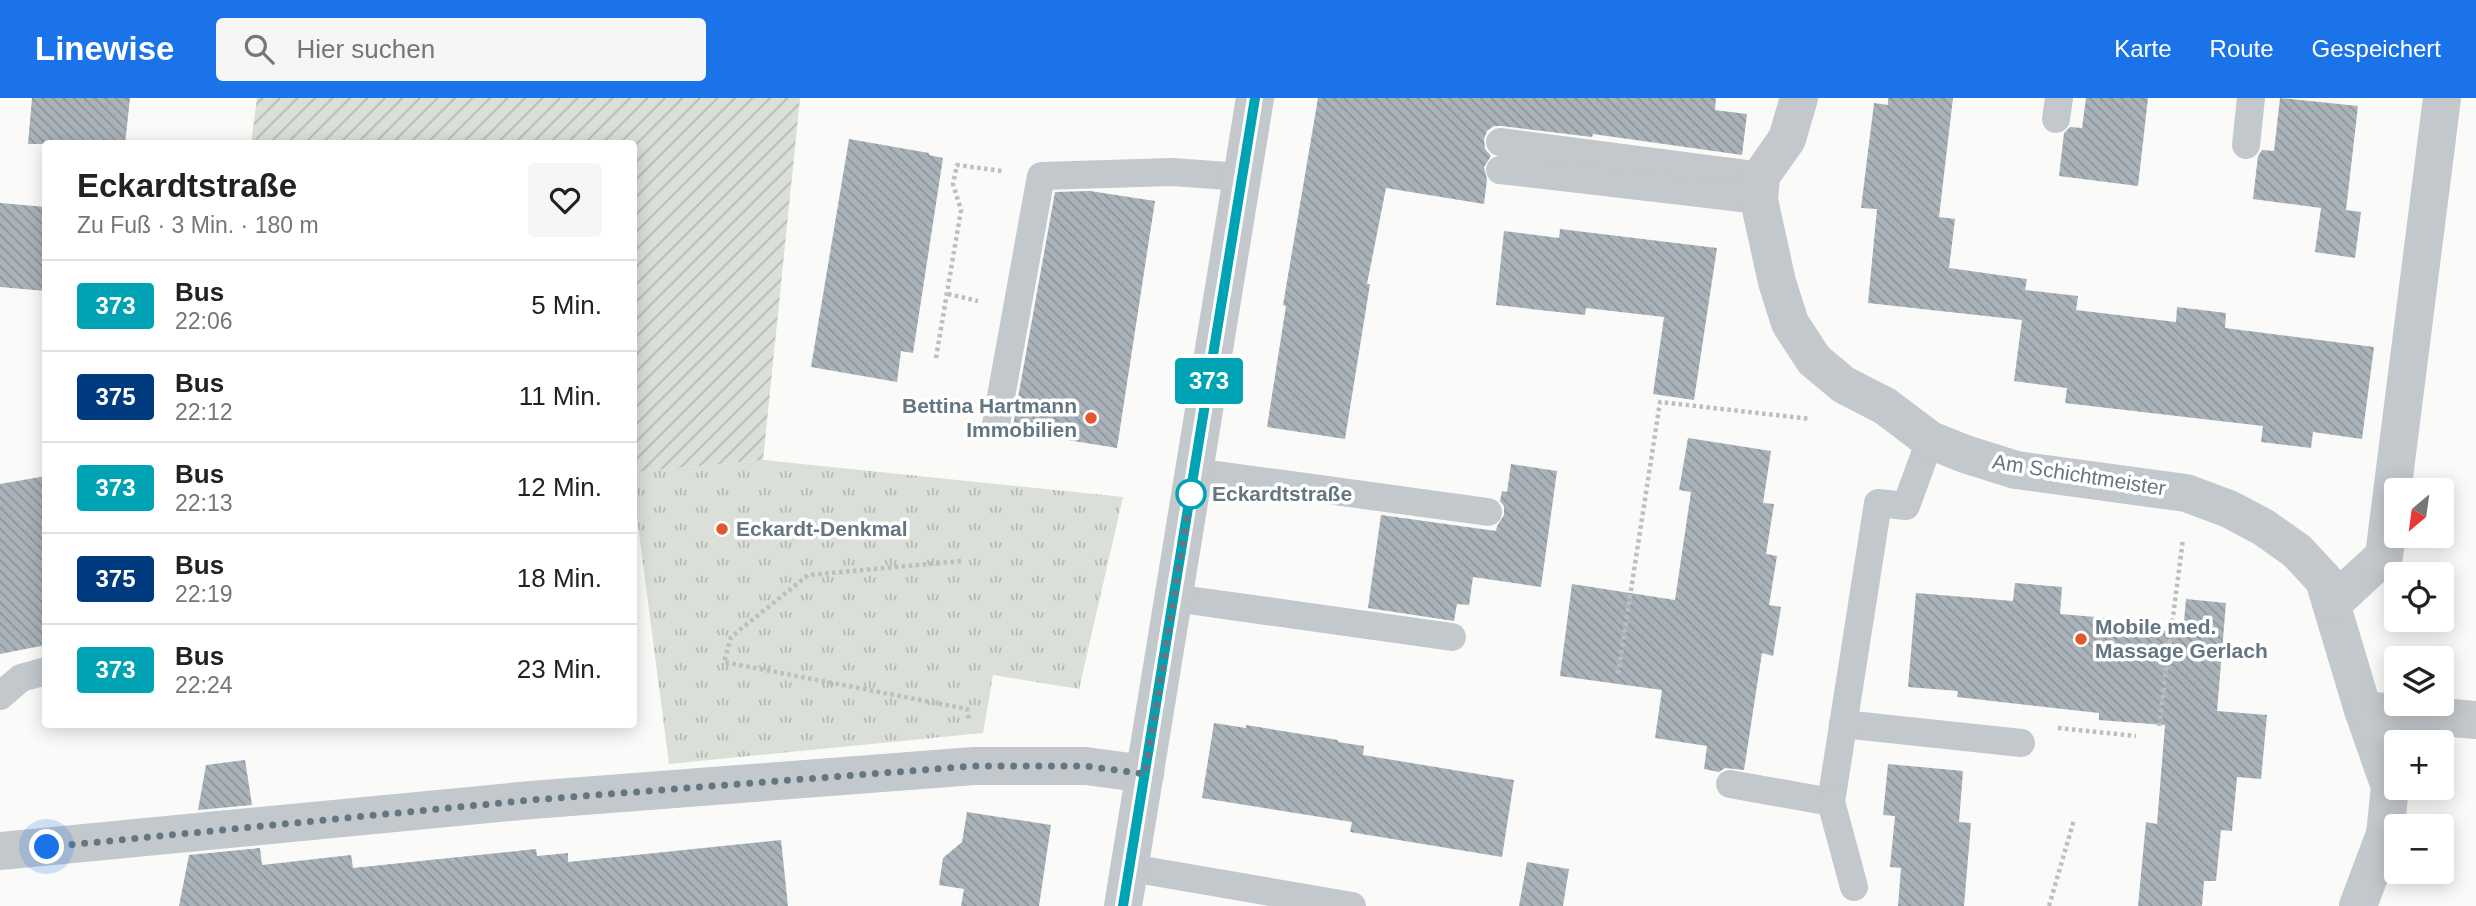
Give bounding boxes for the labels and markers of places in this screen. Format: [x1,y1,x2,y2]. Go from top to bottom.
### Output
place label: Bettina Hartmann Immobilien [902,394,1077,441]
marker: Bettina Hartmann Immobilien [1083,410,1099,426]
marker: Eckardtstraße [1176,479,1206,509]
place label: Eckardtstraße [1212,482,1352,505]
place label: Eckardt-Denkmal [736,517,908,540]
marker: Eckardt-Denkmal [714,521,730,537]
place label: Mobile med. Massage Gerlach [2095,615,2268,662]
marker: Mobile med. Massage Gerlach [2073,631,2089,647]

